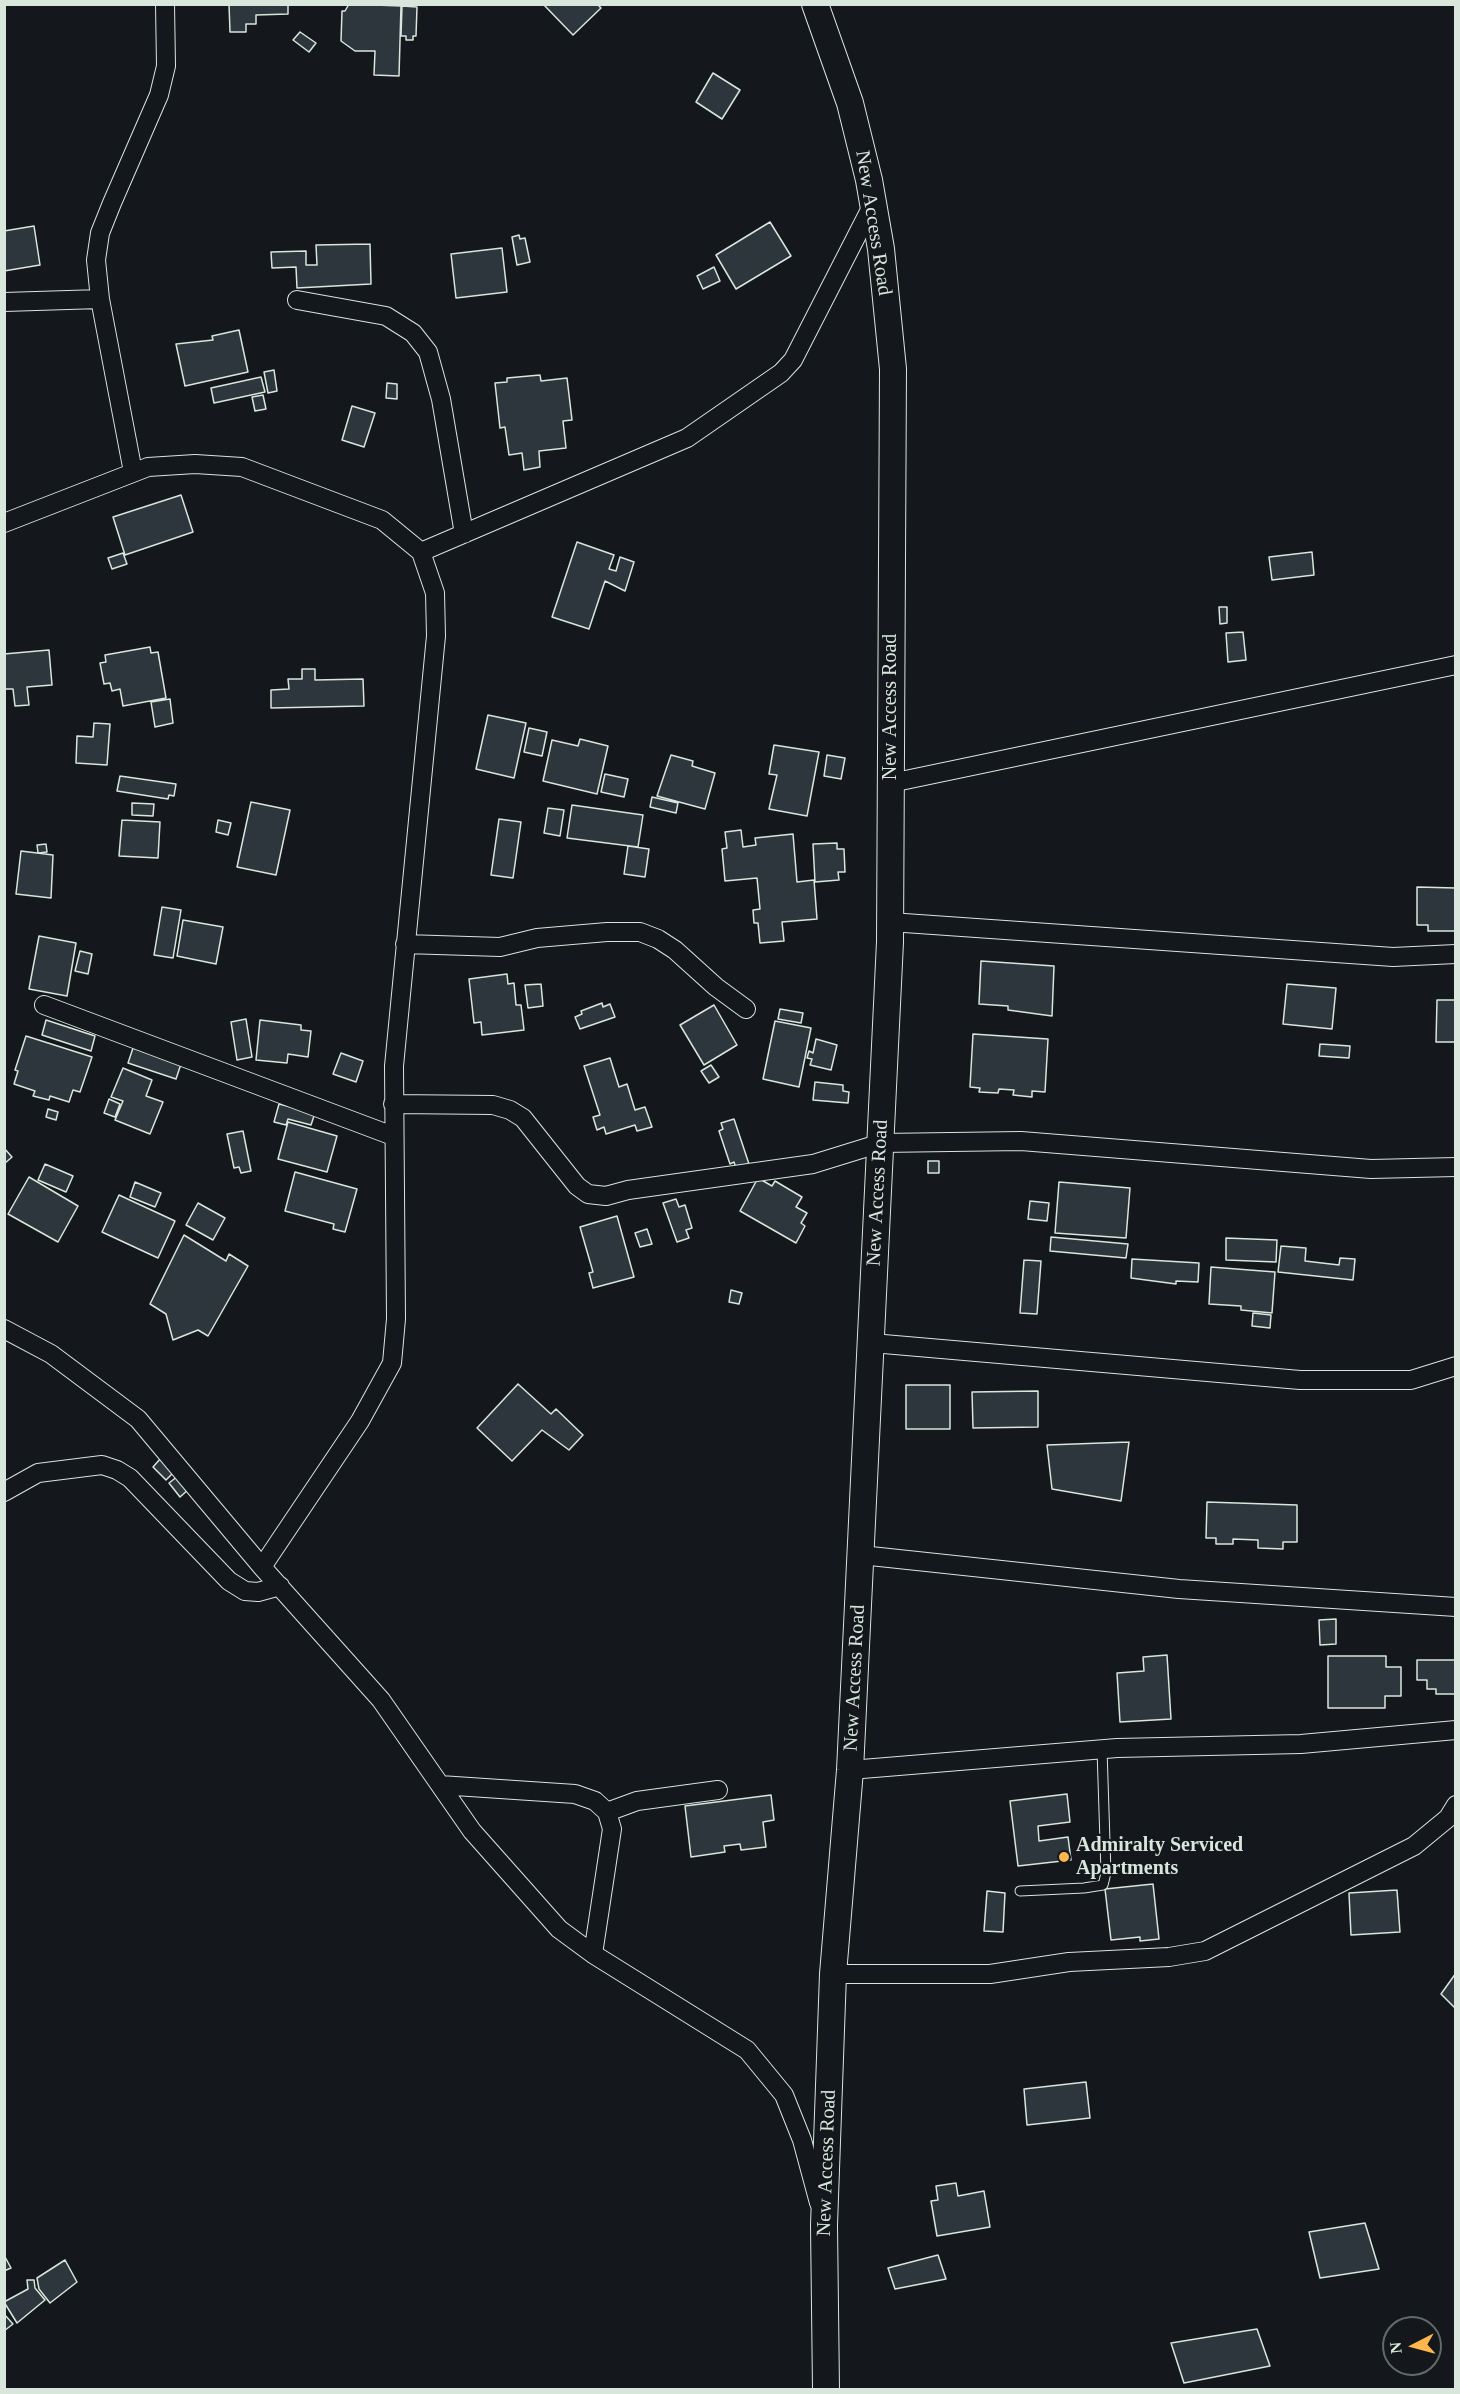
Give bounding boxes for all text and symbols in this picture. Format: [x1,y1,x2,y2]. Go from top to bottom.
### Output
street label: New Access Road [850,149,896,297]
street label: New Access Road [879,634,903,780]
street label: New Access Road [862,1119,894,1267]
street label: New Access Road [839,1604,871,1752]
place label: Admiralty Serviced Apartments [1076,1834,1243,1881]
marker: Admiralty Serviced Apartments [1057,1850,1071,1864]
street label: New Access Road [812,2089,842,2237]
north arrow [1382,2316,1442,2376]
text: N [1387,2341,1405,2354]

